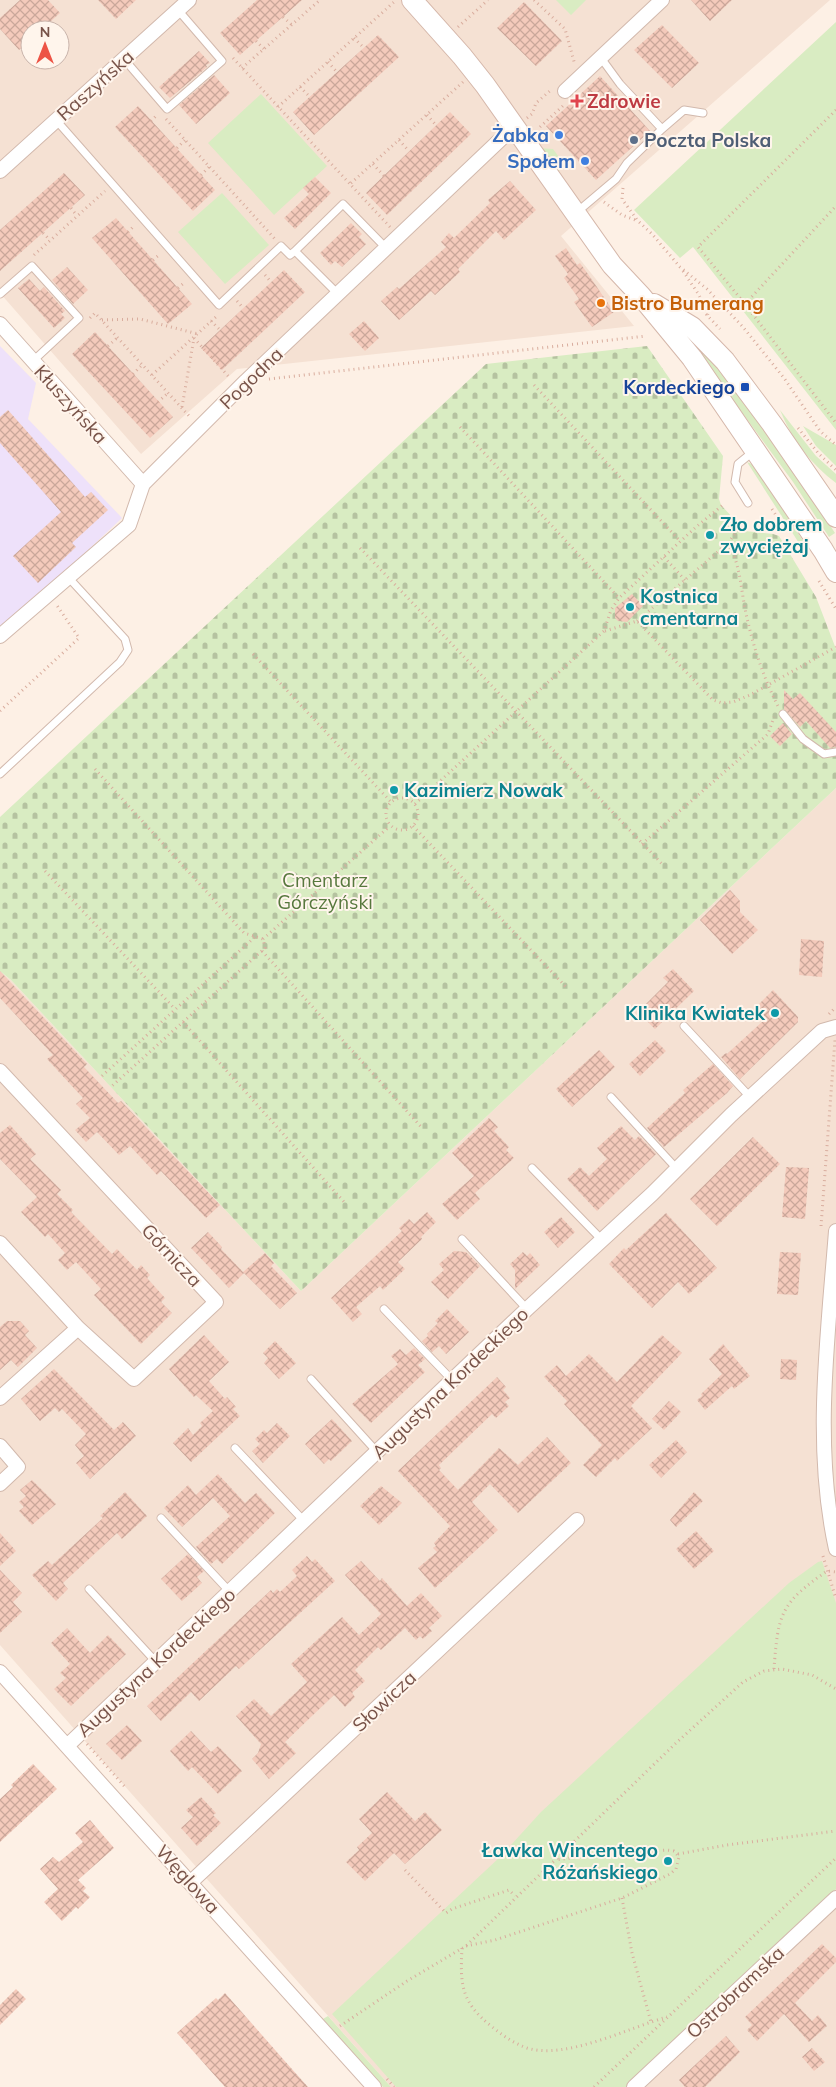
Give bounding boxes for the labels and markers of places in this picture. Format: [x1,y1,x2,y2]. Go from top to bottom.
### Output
place label: Zdrowie [587,89,661,113]
marker: Zdrowie [571,95,583,107]
place label: Żabka [492,123,549,147]
place label: Poczta Polska [644,128,771,152]
marker: Żabka [553,129,565,141]
marker: Poczta Polska [628,134,640,146]
place label: Społem [507,149,575,173]
marker: Społem [579,155,591,167]
place label: Bistro Bumerang [611,291,764,315]
marker: Bistro Bumerang [595,297,607,309]
place label: Kordeckiego [623,375,735,399]
marker: Kordeckiego [739,381,751,393]
place label: Zło dobrem zwyciężaj [720,512,823,558]
marker: Zło dobrem zwyciężaj [704,529,716,541]
place label: Kostnica cmentarna [640,584,738,630]
marker: Kostnica cmentarna [624,601,636,613]
place label: Kazimierz Nowak [404,778,563,802]
marker: Kazimierz Nowak [388,784,400,796]
place label: Klinika Kwiatek [625,1001,766,1025]
marker: Klinika Kwiatek [769,1007,781,1019]
place label: Ławka Wincentego Różańskiego [481,1838,658,1884]
marker: Ławka Wincentego Różańskiego [662,1855,674,1867]

